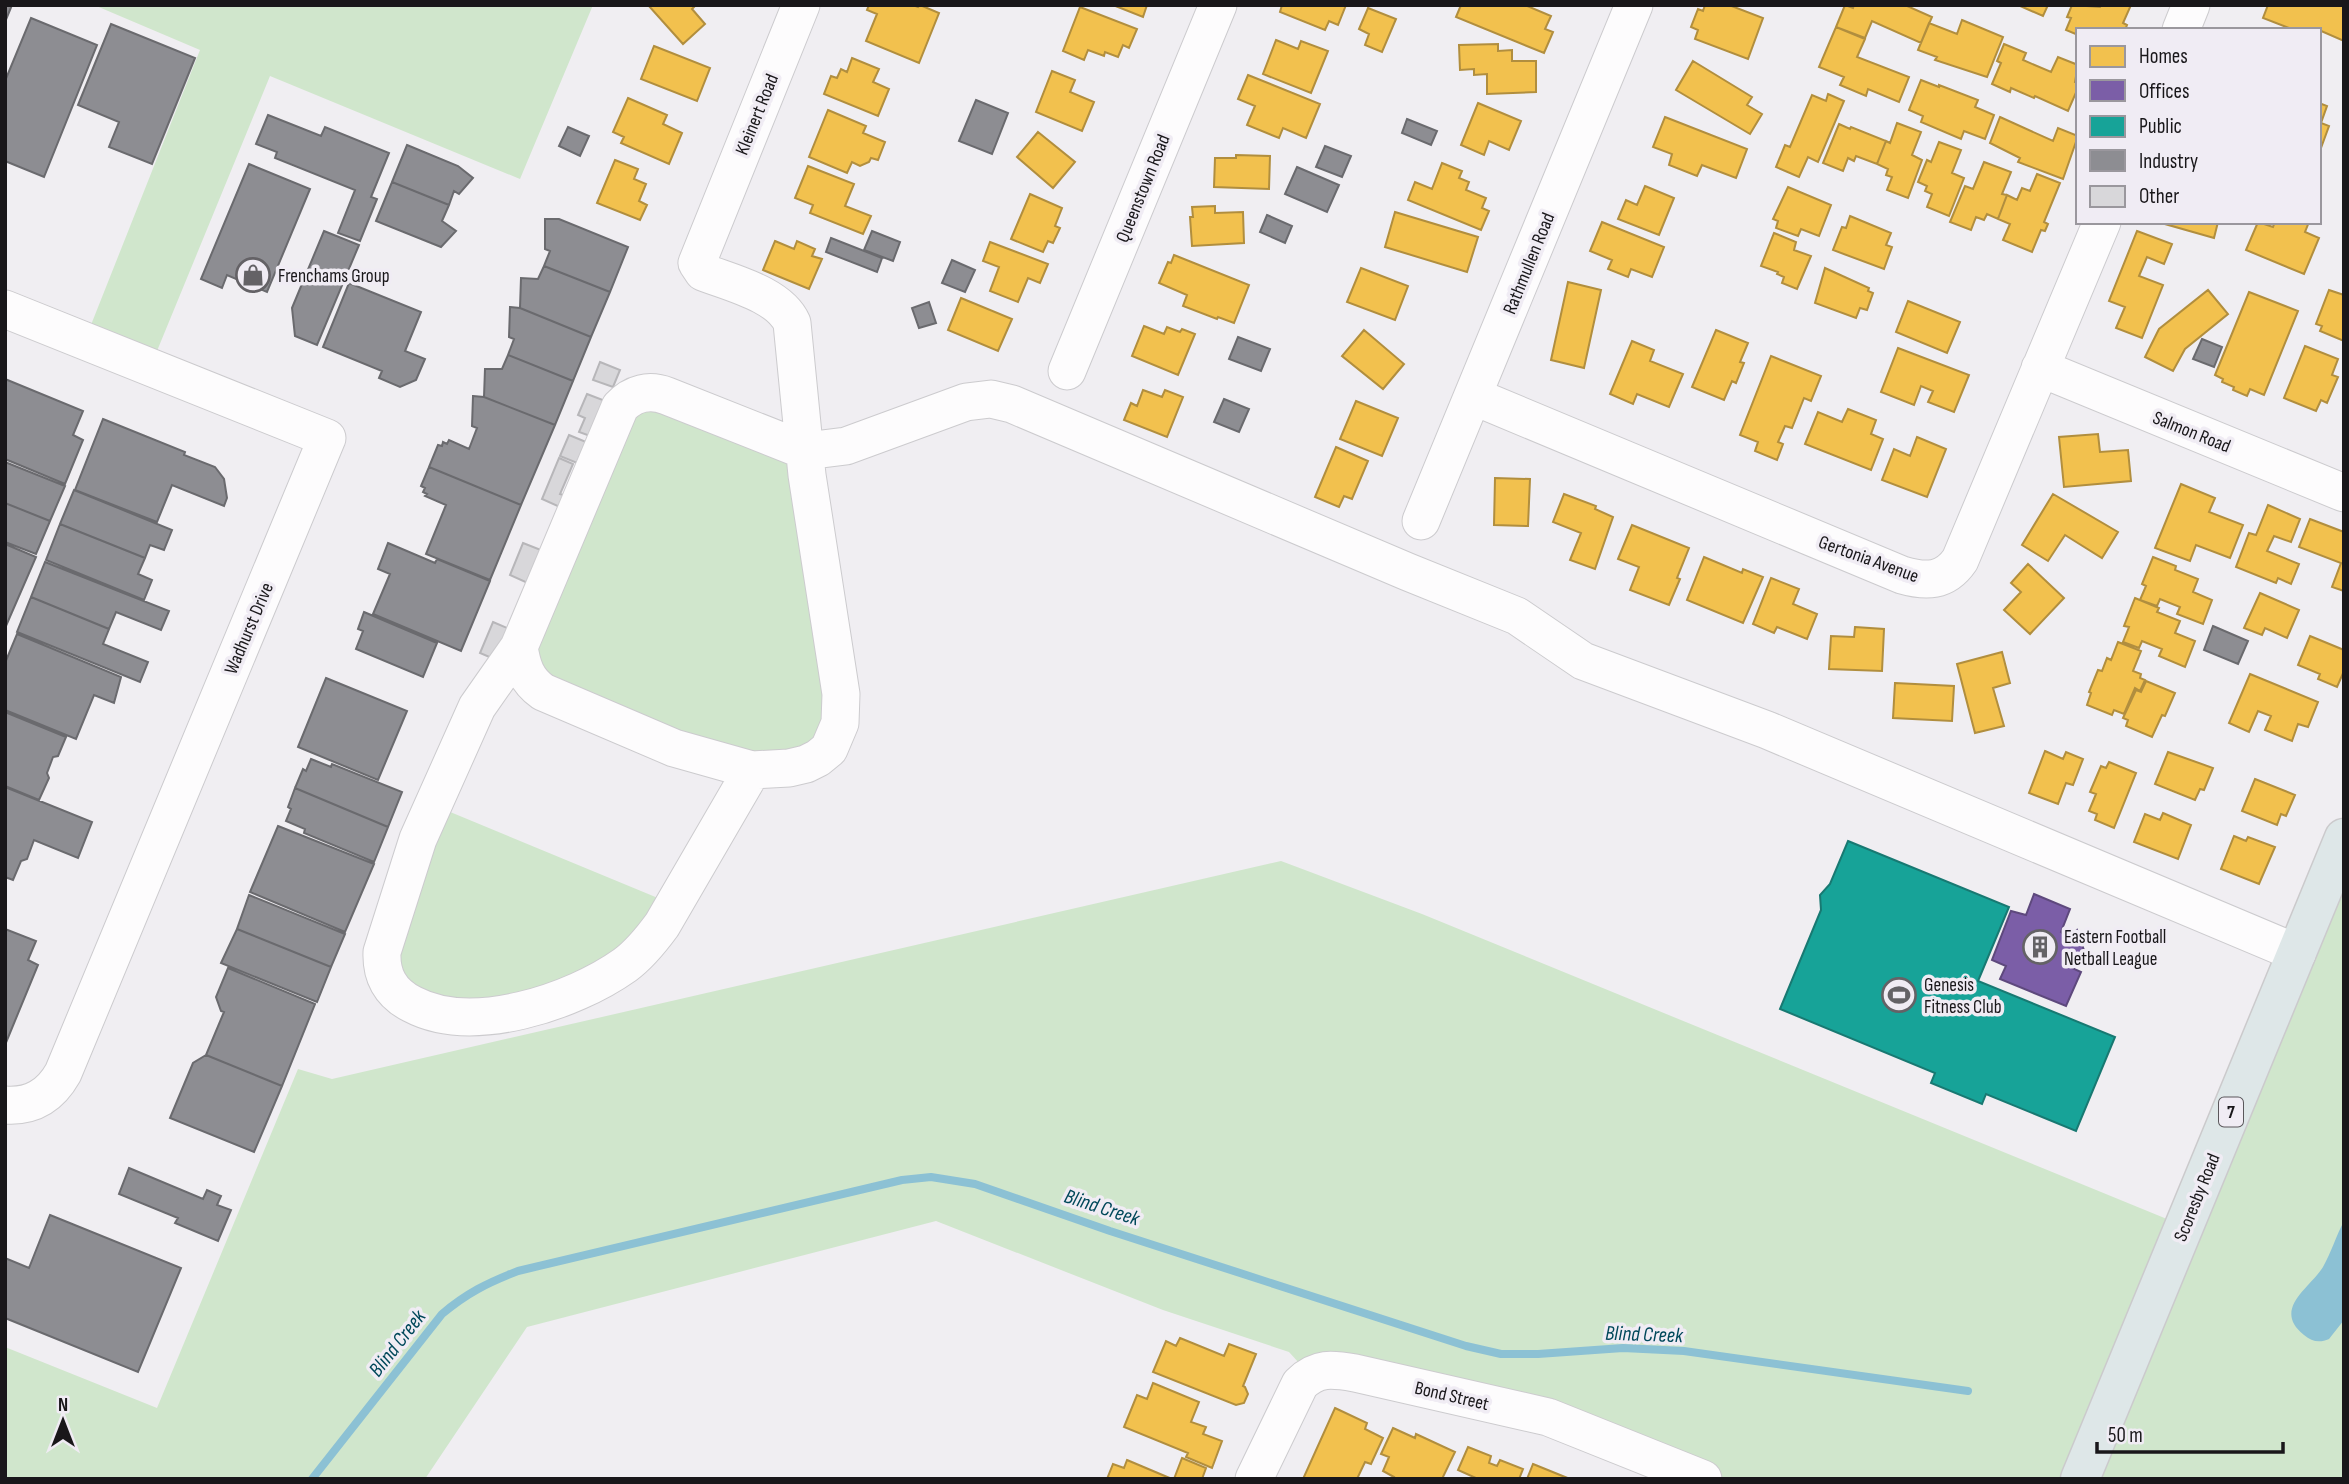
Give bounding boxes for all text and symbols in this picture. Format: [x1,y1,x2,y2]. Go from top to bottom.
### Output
legend [2076,28,2321,224]
text: Homes [2139,44,2188,69]
street label: Kleinert Road [731,71,784,158]
text: Offices [2139,79,2190,104]
text: Public [2139,114,2182,139]
street label: Queenstown Road [1111,131,1175,246]
text: Industry [2139,149,2198,174]
text: Other [2139,184,2179,209]
street label: Rathmullen Road [1499,209,1560,318]
shop icon: Frenchams Group [234,256,272,294]
place label: Frenchams Group [278,265,390,288]
street label: Salmon Road [2149,406,2234,458]
street label: Gertonia Avenue [1815,531,1922,588]
street label: Wadhurst Drive [220,579,279,678]
place label: Eastern Football Netball League [2064,926,2166,971]
building icon: Eastern Football Netball League [2021,928,2059,966]
place label: Genesis Fitness Club [1924,974,2002,1019]
sports icon: Genesis Fitness Club [1880,976,1918,1014]
road number: 7 [2219,1098,2243,1126]
street label: Scoresby Road [2169,1150,2225,1245]
water label: Blind Creek [1061,1184,1144,1232]
water label: Blind Creek [364,1304,432,1382]
water label: Blind Creek [1605,1321,1684,1348]
street label: Bond Street [1412,1377,1491,1416]
north arrow [28,1386,98,1456]
text: N [58,1394,68,1417]
scale bar [2097,1410,2282,1454]
text: 50 m [2108,1423,2143,1448]

